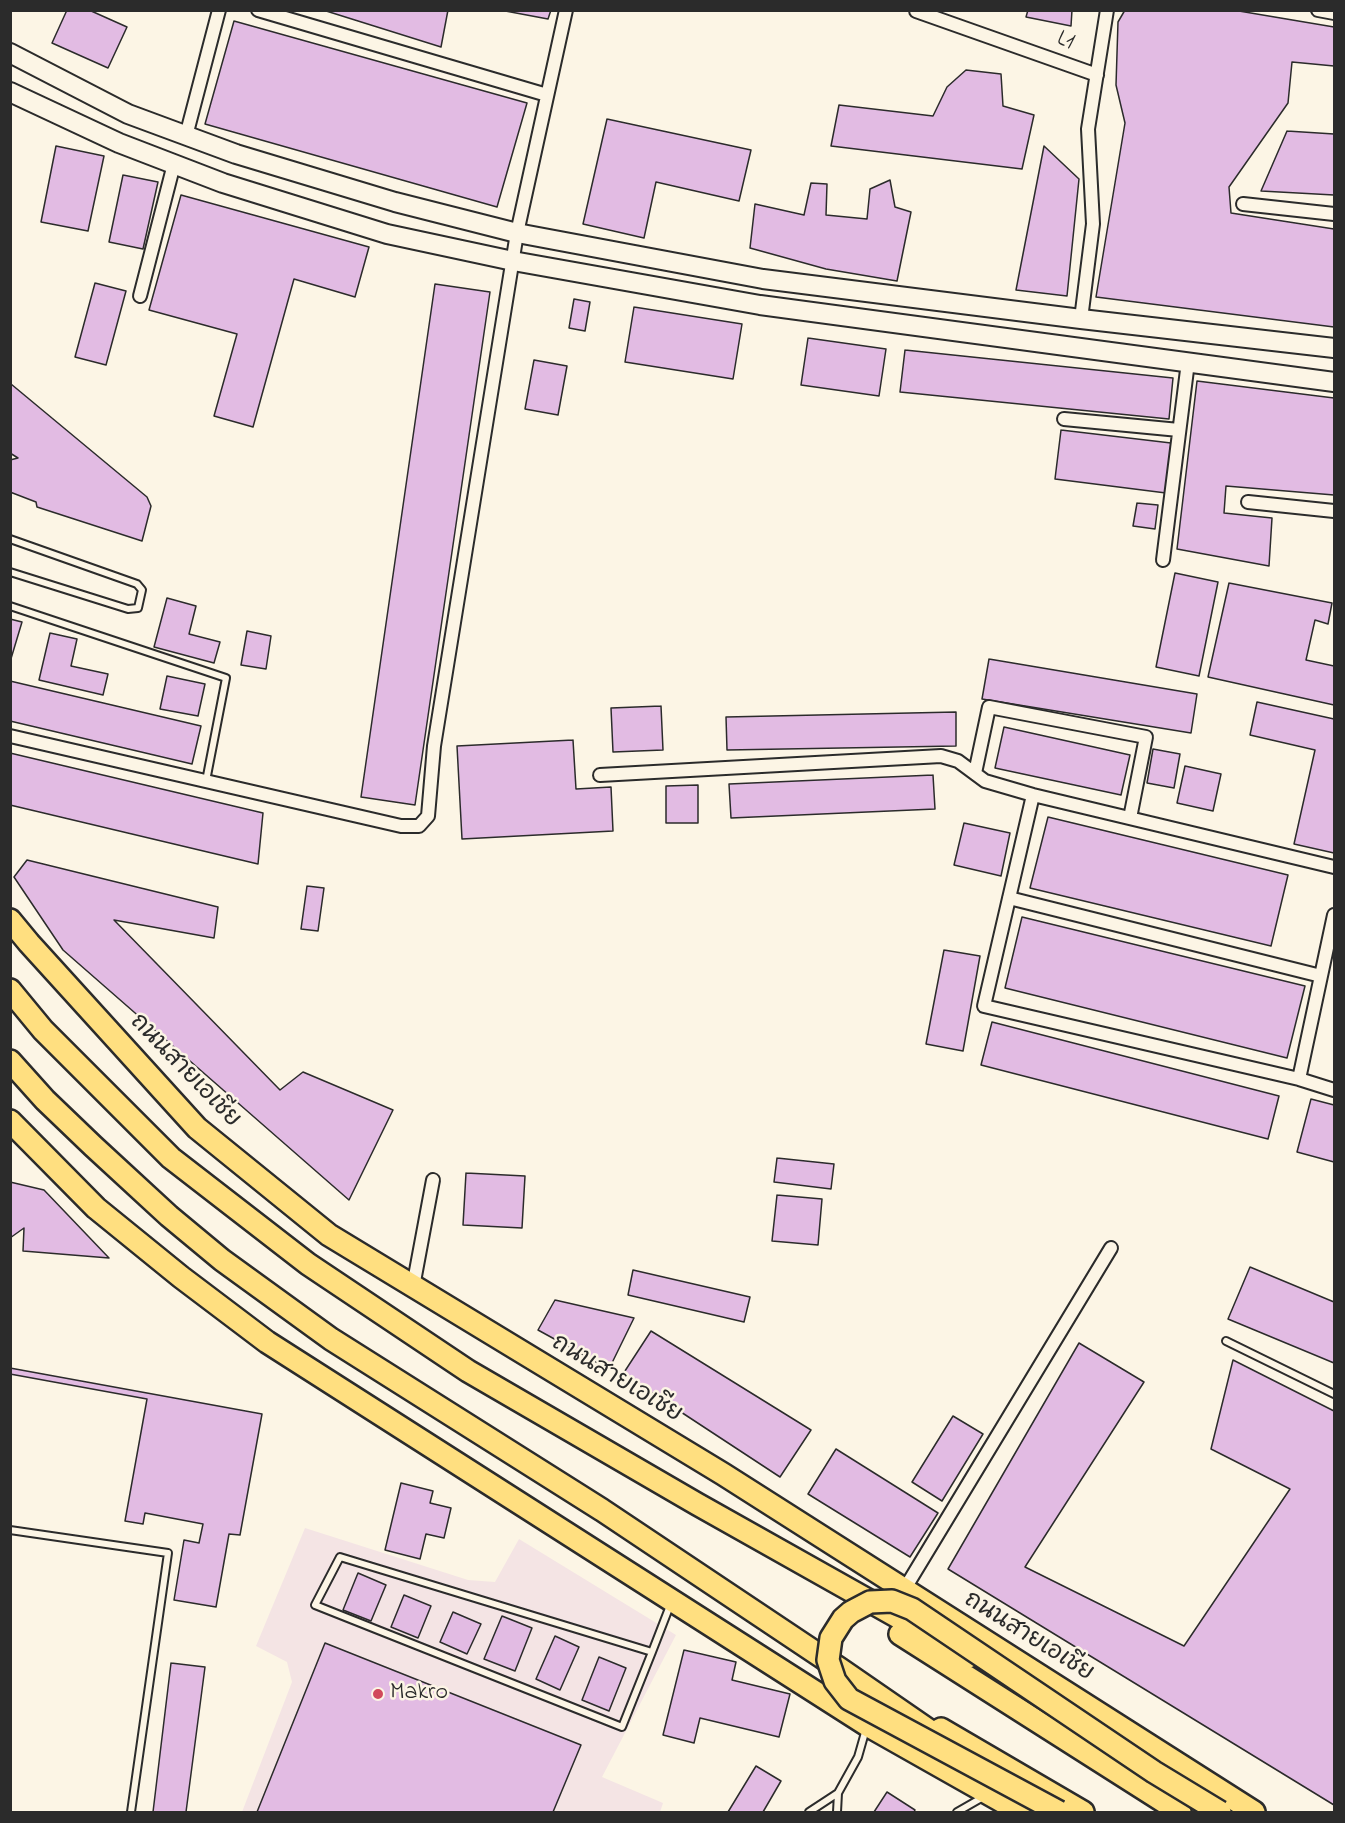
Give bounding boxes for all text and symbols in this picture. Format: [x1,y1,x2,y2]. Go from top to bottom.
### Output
street label: L1 [1052,26,1078,58]
street label: ถนนสายเอเชีย [122,1009,246,1135]
street label: ถนนสายเอเชีย [545,1330,687,1430]
street label: ถนนสายเอเชีย [958,1587,1098,1689]
place label: Makro [390,1680,448,1708]
marker: Makro [371,1687,385,1701]

